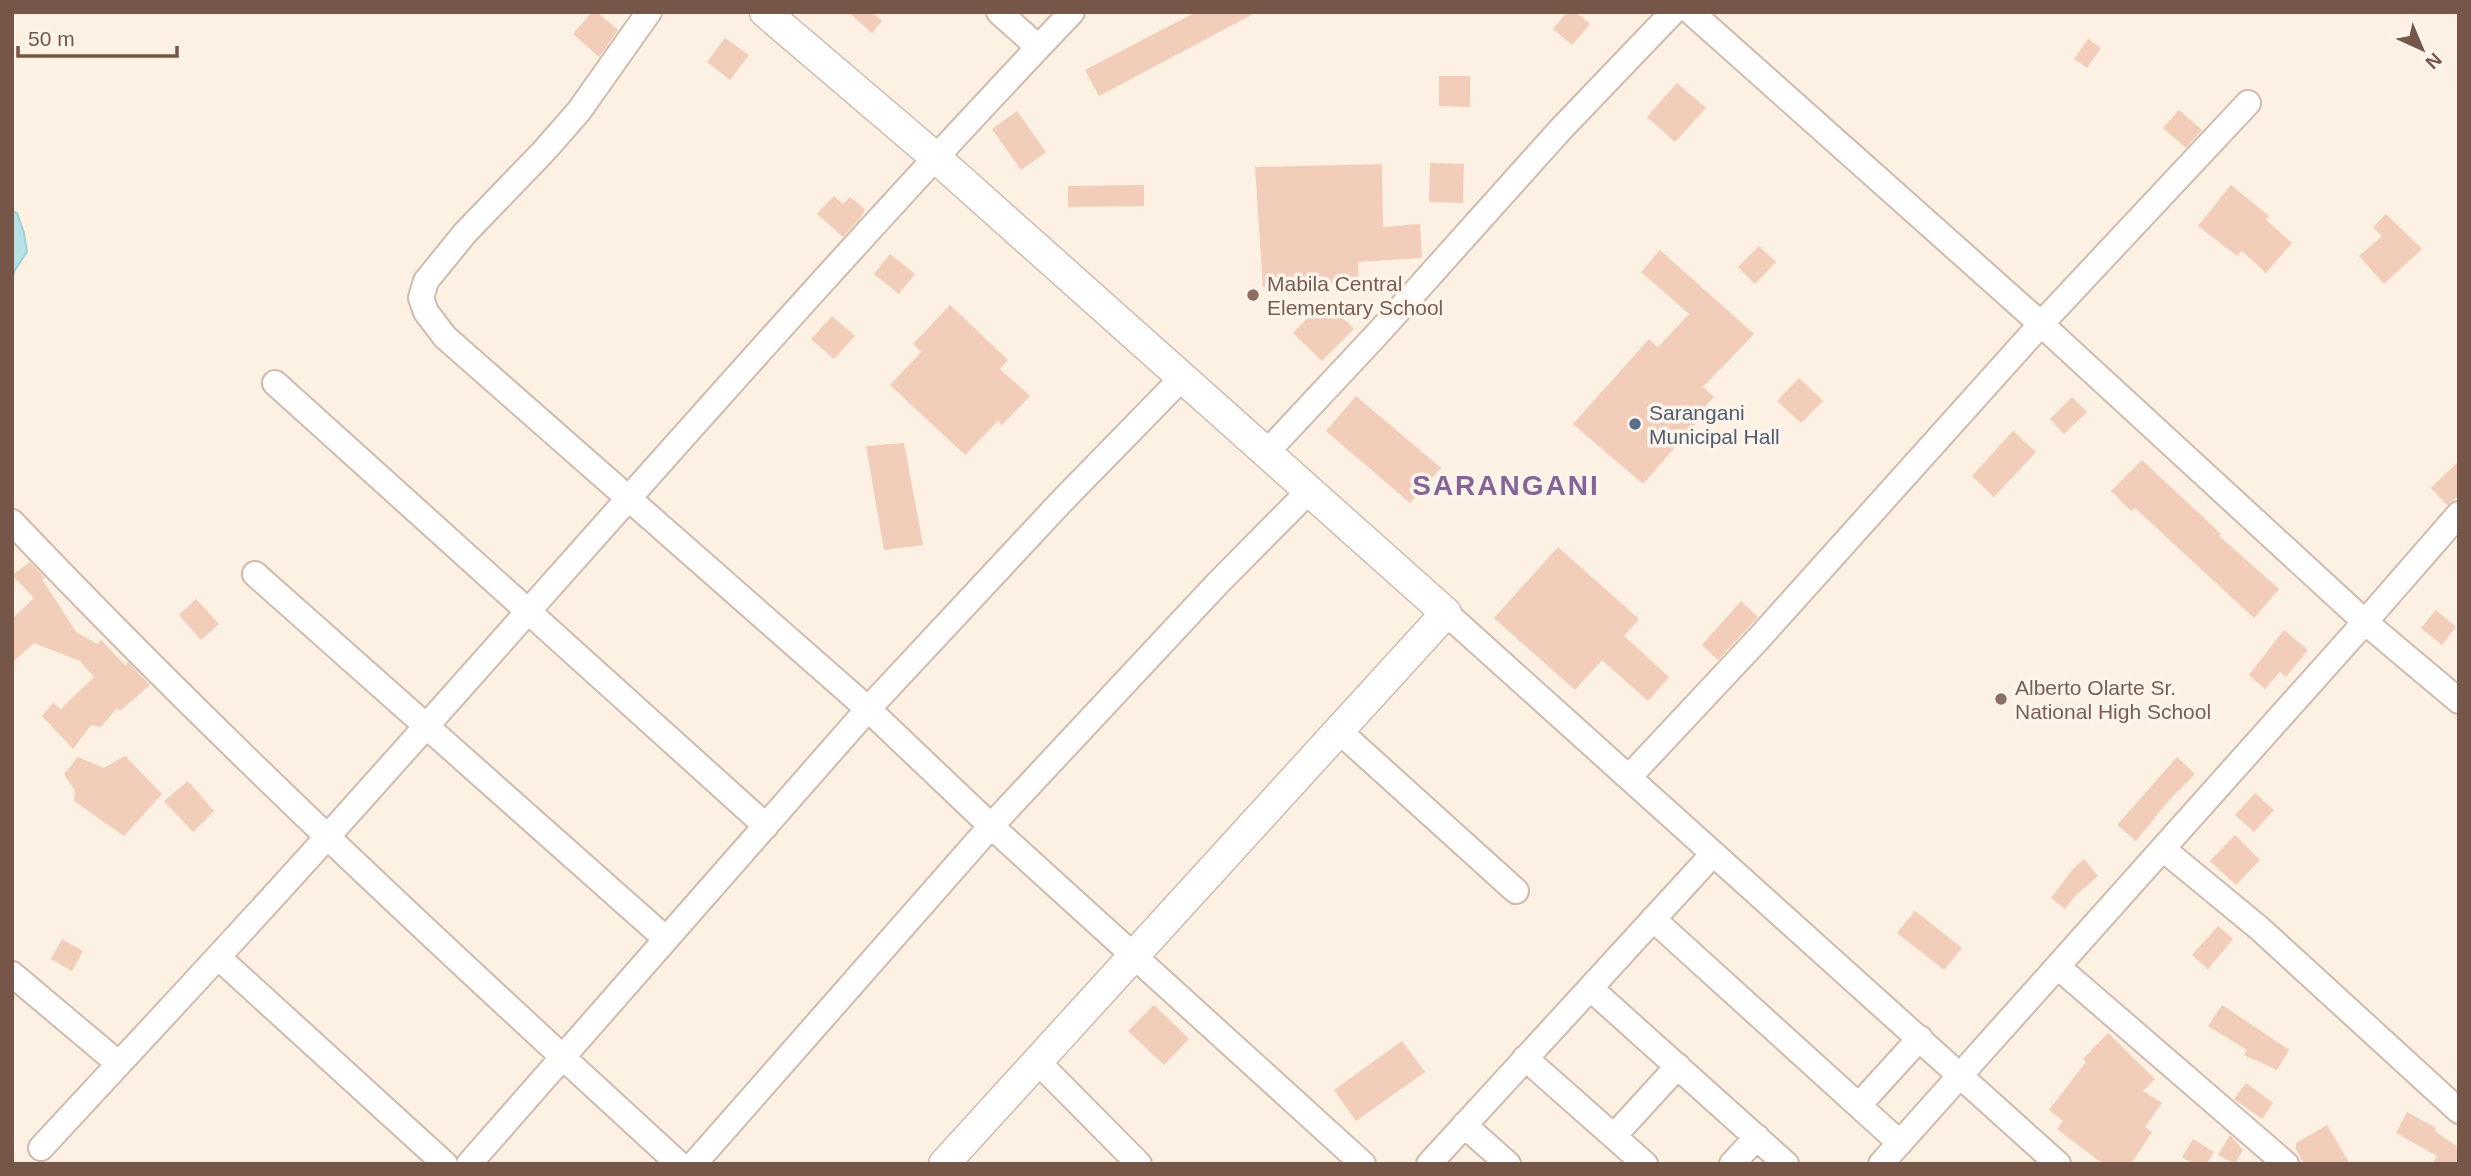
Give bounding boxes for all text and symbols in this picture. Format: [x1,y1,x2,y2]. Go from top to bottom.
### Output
scale bar [18,14,177,58]
north arrow [2387,14,2457,84]
text: 50 m [28,27,75,50]
text: N [2421,49,2446,73]
place label: Mabila Central Elementary School [1267,272,1443,319]
marker: Mabila Central Elementary School [1245,287,1261,303]
place label: Sarangani Municipal Hall [1649,401,1780,448]
marker: Sarangani Municipal Hall [1627,416,1643,432]
district label: SARANGANI [1412,470,1600,501]
place label: Alberto Olarte Sr. National High School [2015,676,2211,723]
marker: Alberto Olarte Sr. National High School [1993,691,2009,707]

